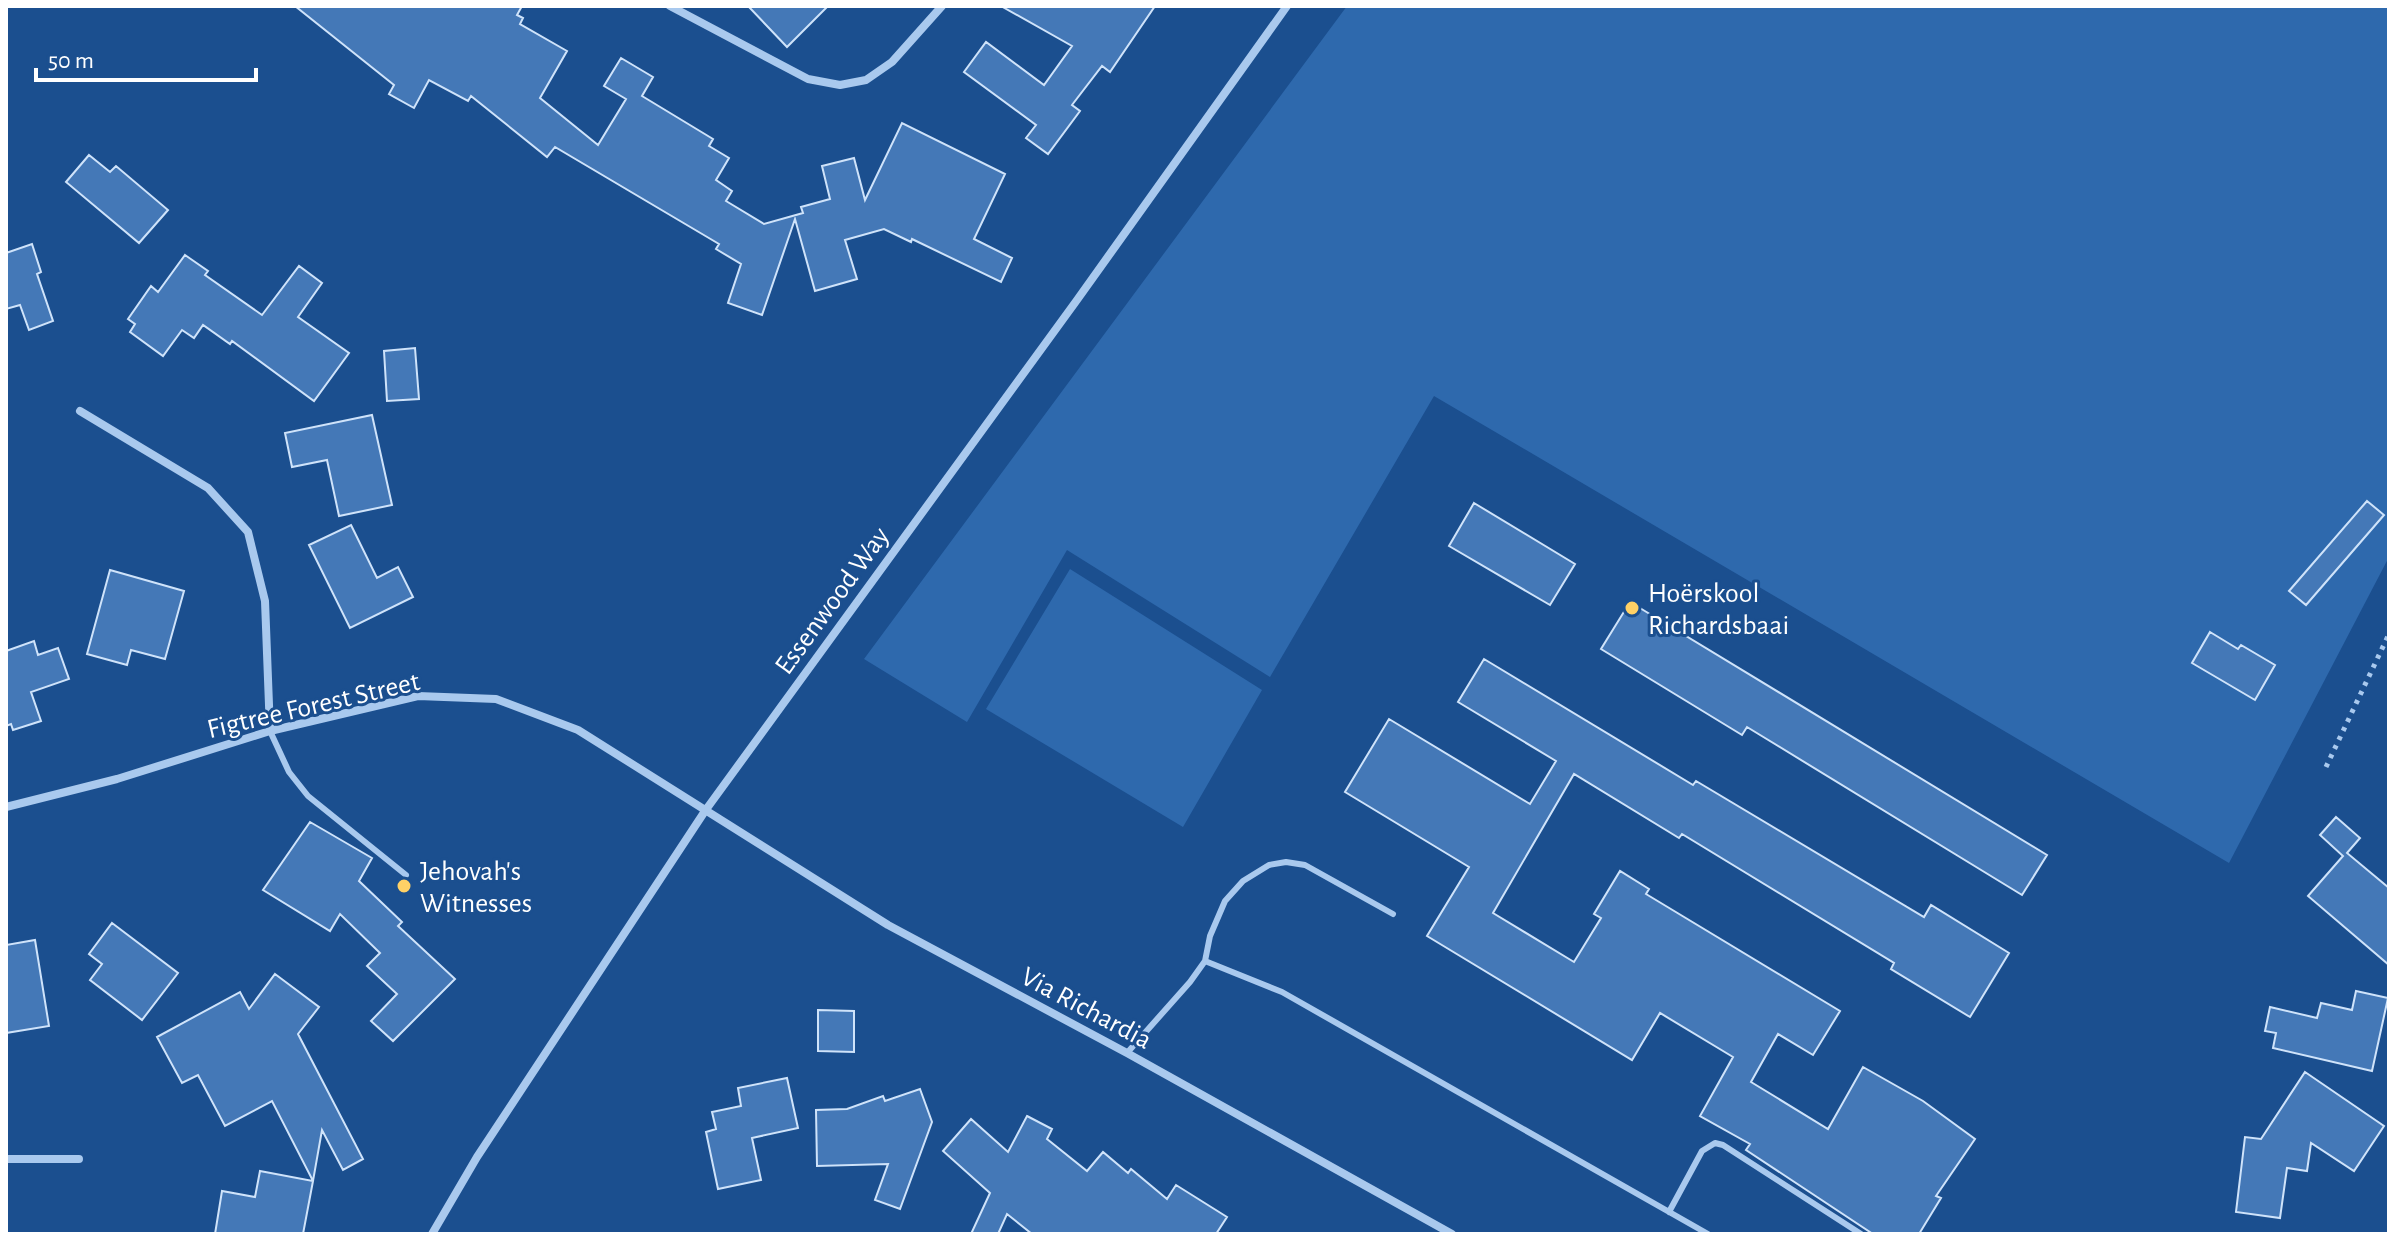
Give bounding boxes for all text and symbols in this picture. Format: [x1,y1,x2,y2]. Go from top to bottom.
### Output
scale bar [36,32,256,82]
text: 50 m [48,49,94,73]
street label: Essenwood Way [770,522,895,680]
place label: Hoërskool Richardsbaai [1648,580,1789,640]
marker: Hoërskool Richardsbaai [1623,599,1641,617]
street label: Figtree Forest Street [204,668,423,744]
place label: Jehovah's Witnesses [420,858,532,918]
marker: Jehovah's Witnesses [395,877,413,895]
street label: Via Richardia [1016,963,1156,1055]

